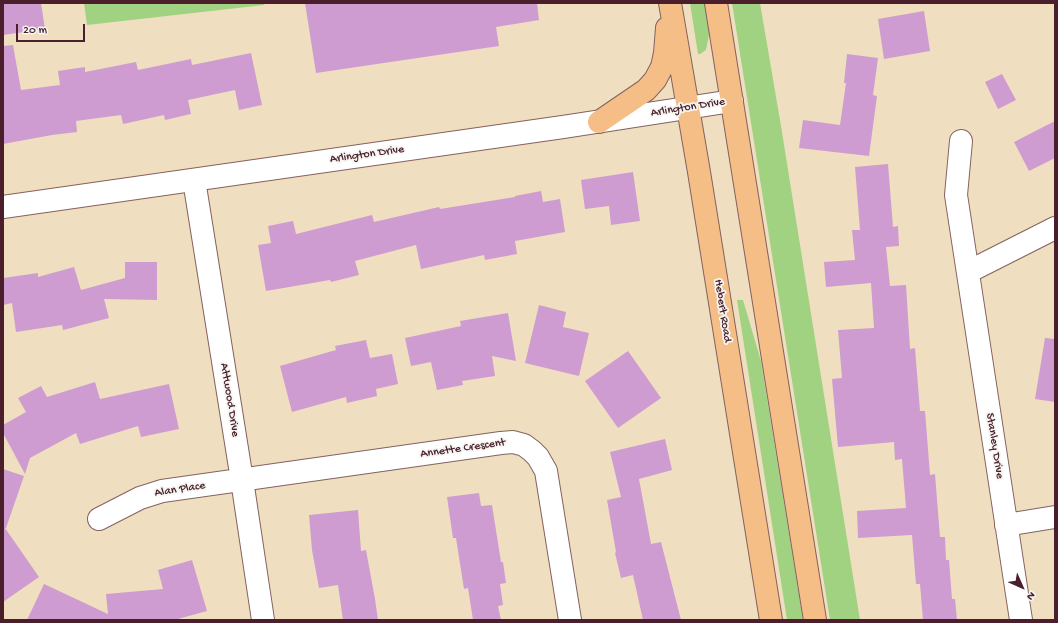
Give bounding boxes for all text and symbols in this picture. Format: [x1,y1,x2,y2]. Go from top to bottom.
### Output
scale bar [18,16,87,42]
text: 20 m [23,24,47,38]
street label: Arlington Drive [650,95,726,121]
street label: Arlington Drive [329,143,405,167]
street label: Hebert Road [710,278,734,344]
street label: Attwood Drive [216,362,242,438]
street label: Stanley Drive [982,412,1006,480]
street label: Annette Crescent [420,436,506,462]
street label: Alan Place [154,479,206,501]
north arrow [1002,567,1042,607]
text: N [1024,589,1037,602]

